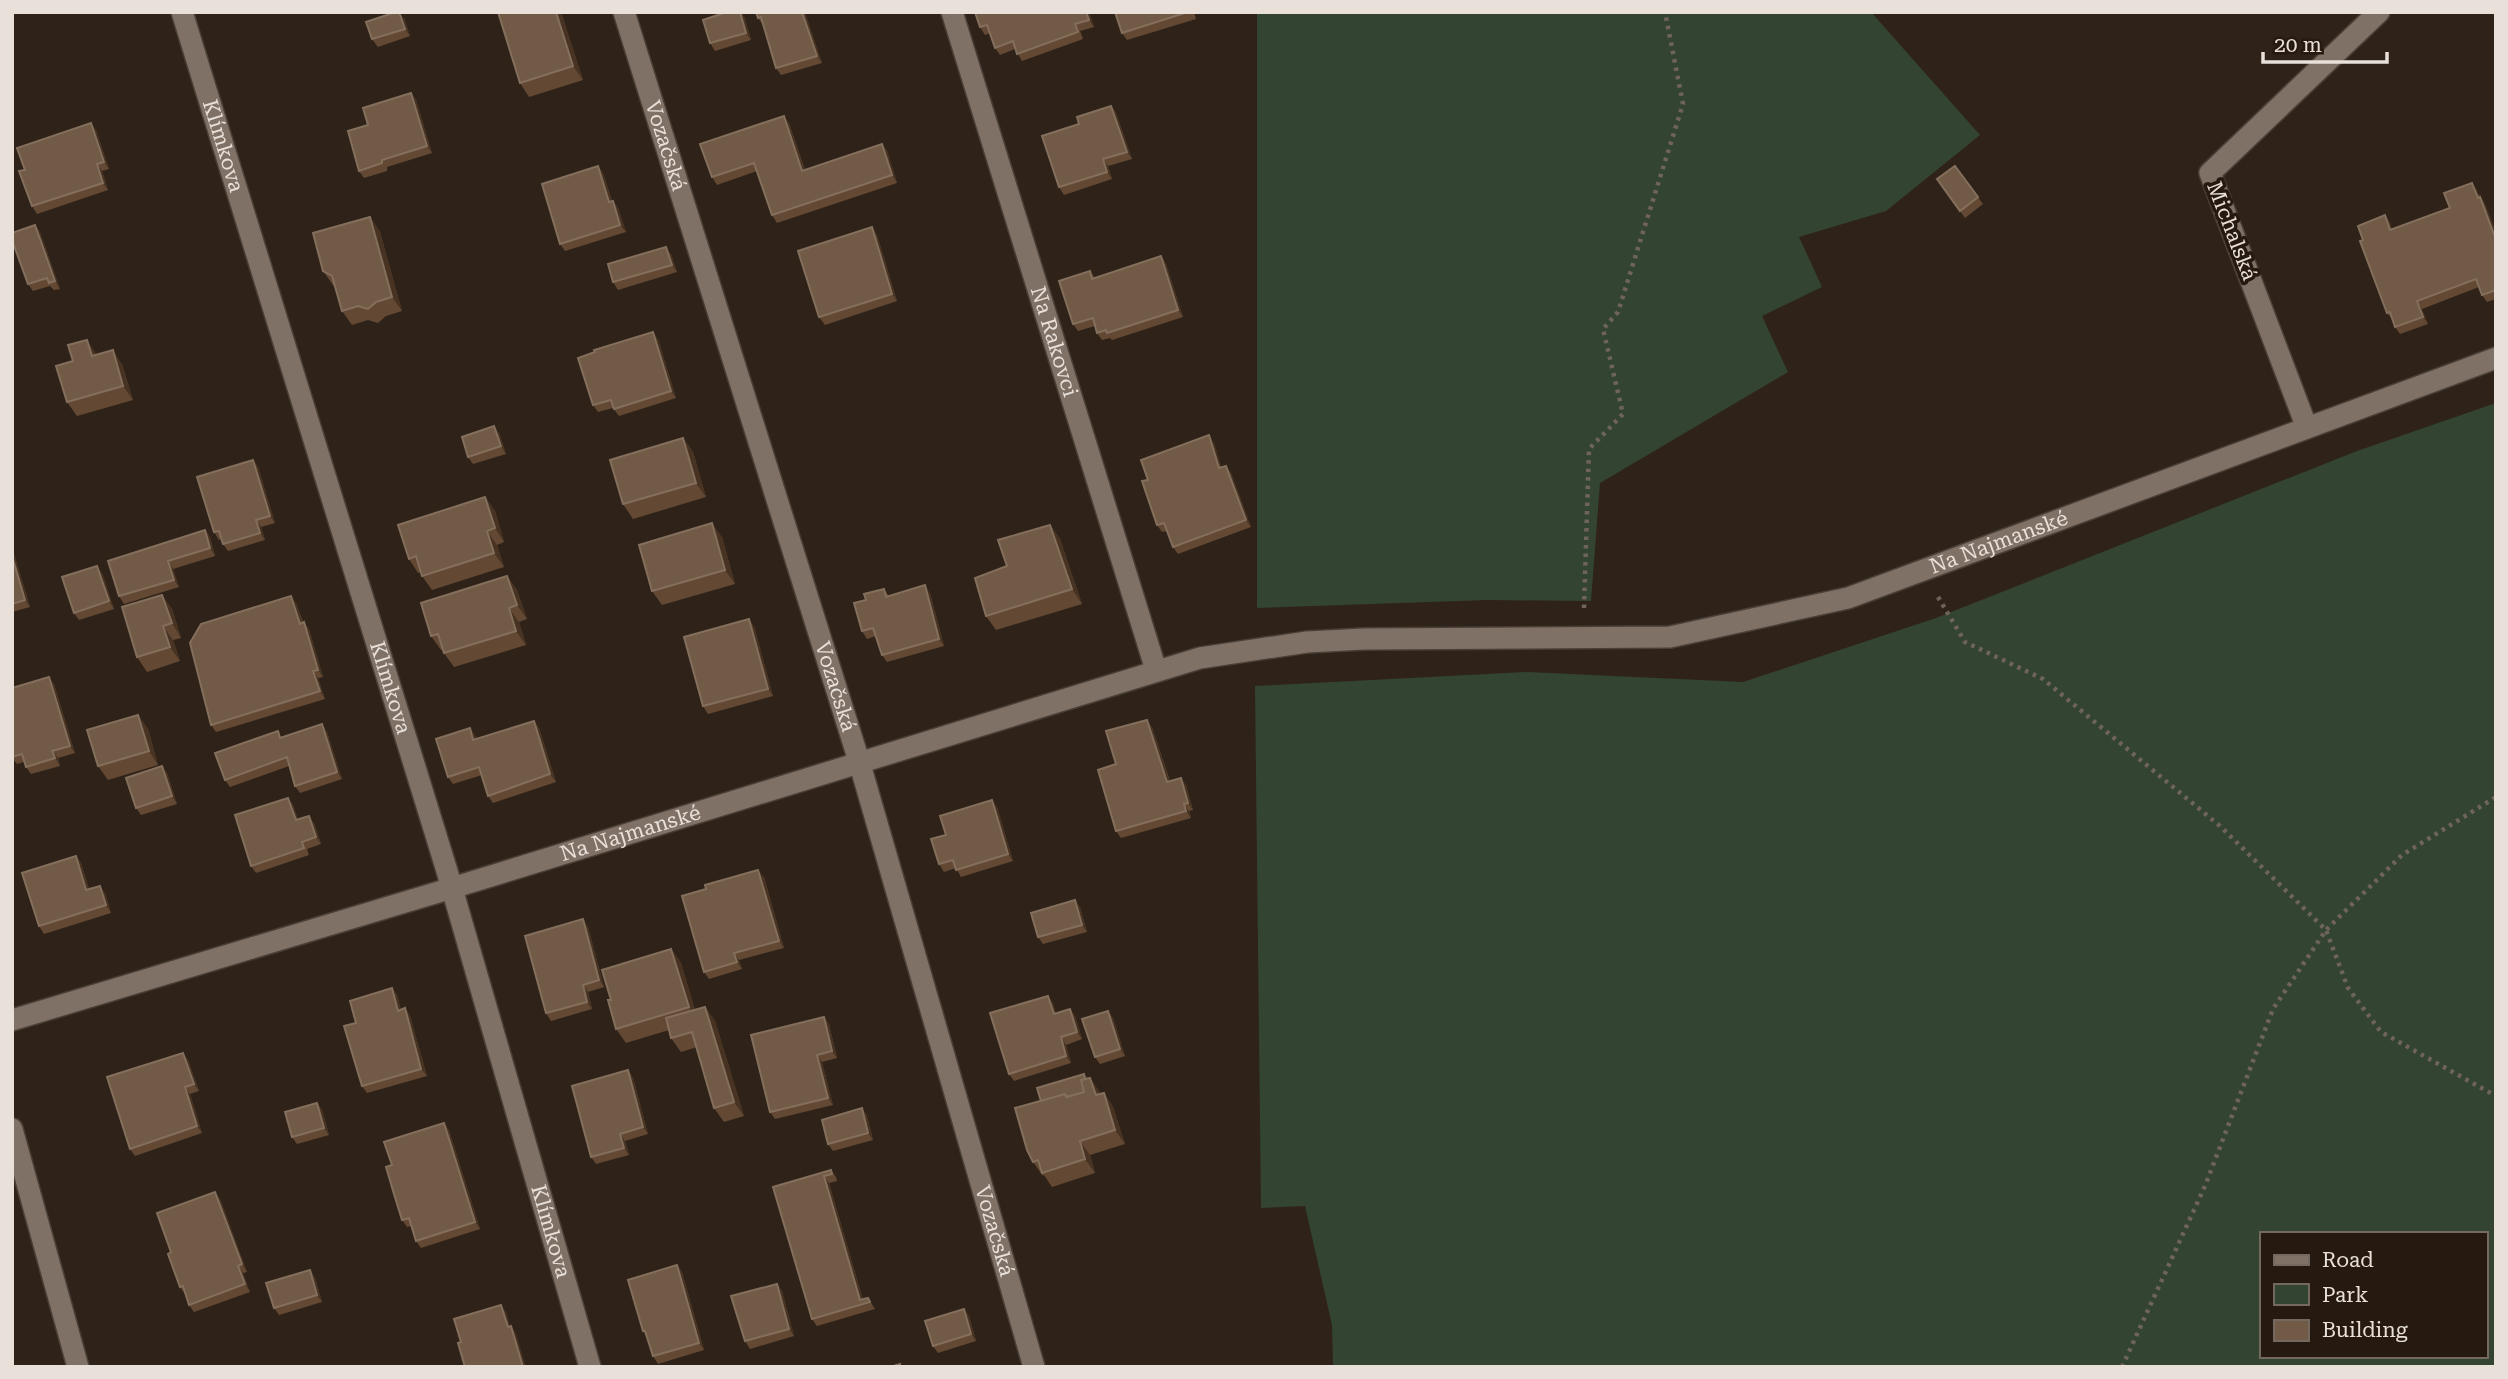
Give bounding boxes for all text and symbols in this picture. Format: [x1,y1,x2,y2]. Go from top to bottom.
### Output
scale bar [2263,21,2387,65]
text: 20 m [2274,33,2322,57]
street label: Klímkova [198,97,249,196]
street label: Vozačská [640,97,692,194]
street label: Michalská [2202,178,2262,284]
street label: Na Rakovci [1026,283,1083,400]
street label: Na Najmanské [1926,506,2071,579]
street label: Klímkova [365,638,416,737]
street label: Vozačská [810,638,861,735]
street label: Na Najmanské [557,800,704,866]
street label: Klímkova [526,1182,576,1281]
street label: Vozačská [970,1183,1019,1280]
legend [2260,1232,2487,1358]
text: Road [2322,1248,2374,1272]
text: Park [2322,1283,2368,1307]
text: Building [2322,1318,2408,1342]

